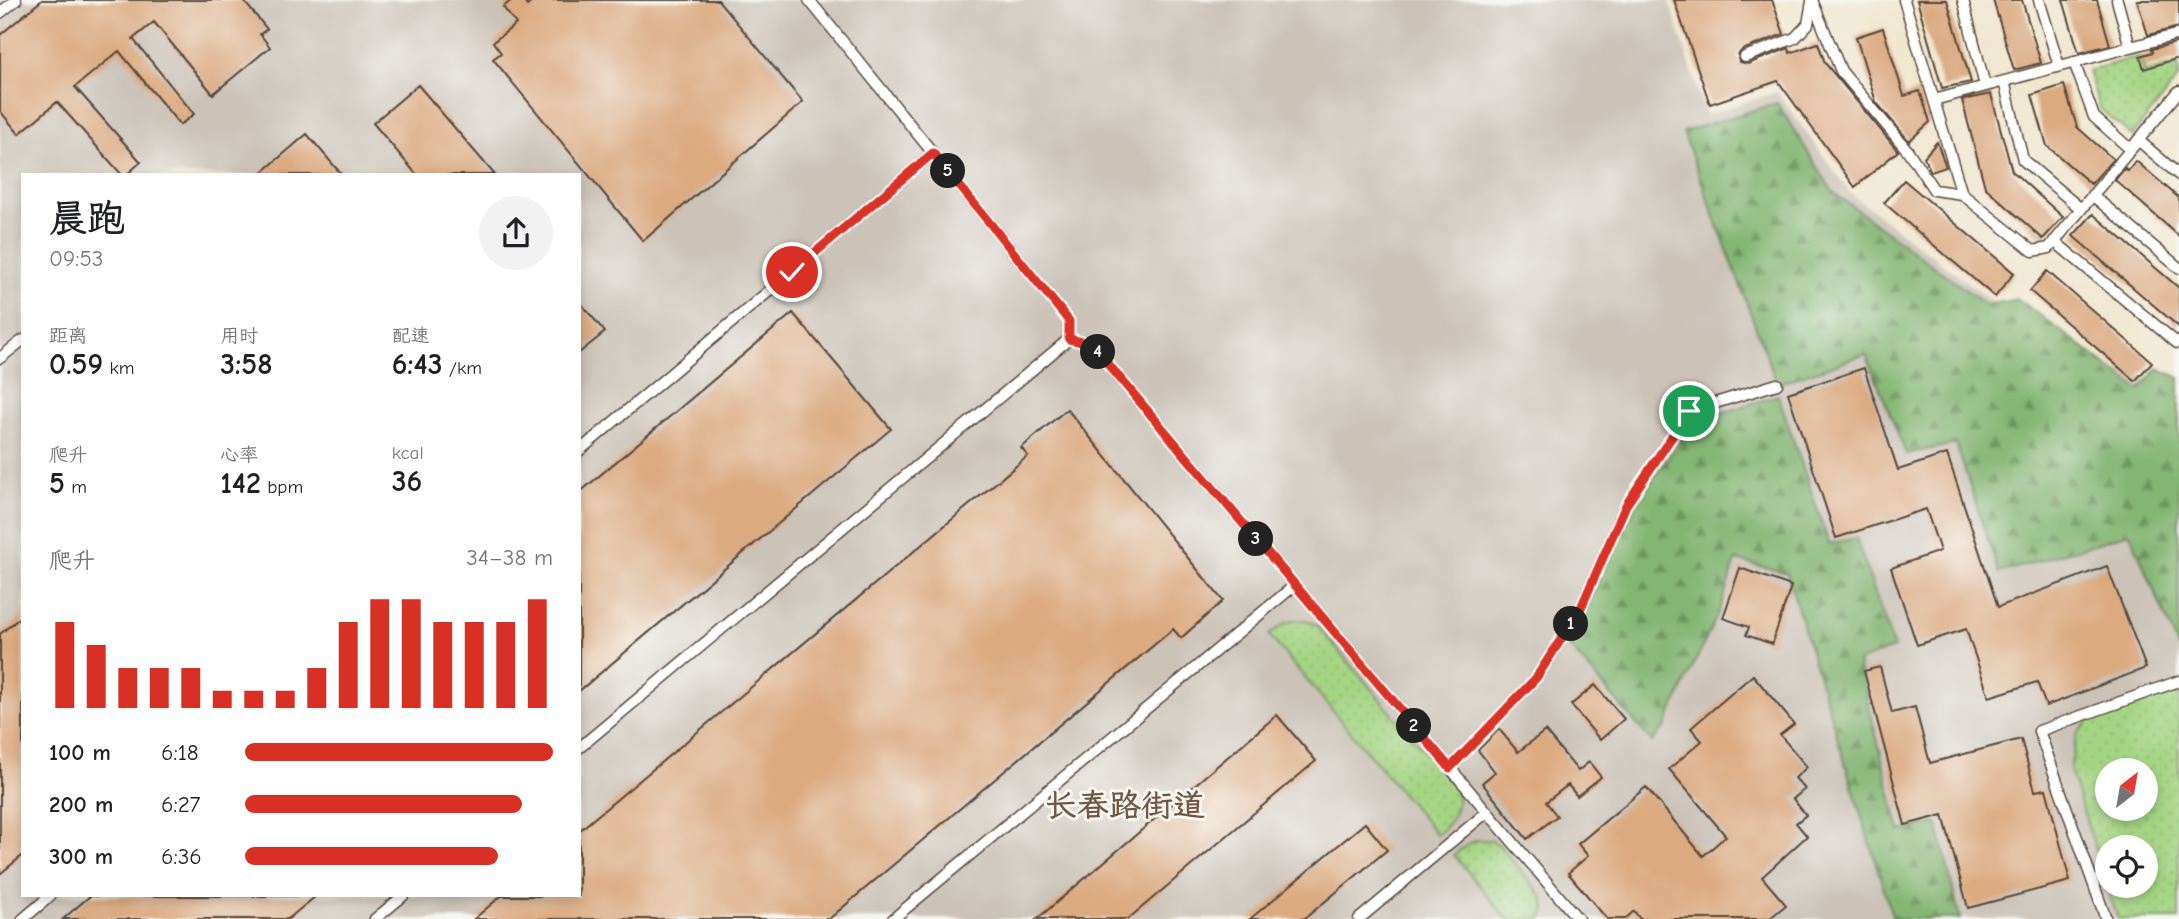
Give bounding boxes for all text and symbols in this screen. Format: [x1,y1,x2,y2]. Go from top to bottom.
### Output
pin: 5 [930,154,965,188]
text: 5 [942,159,953,181]
button: share [479,196,553,270]
text: 晨跑 [49,197,125,241]
pin [762,242,822,302]
text: 09:53 [49,245,104,272]
icon: check [773,253,811,291]
text: 距离 [49,325,87,347]
text: 用时 [220,325,258,347]
text: 配速 [392,325,430,347]
pin: 4 [1080,334,1116,370]
text: 4 [1093,340,1102,362]
text: 0.59 [49,347,103,382]
text: 3:58 [220,347,273,382]
text: 6:43 [392,347,442,382]
text: km [103,357,134,379]
text: /km [442,357,482,379]
pin [1659,381,1719,441]
icon: arrive [1670,392,1708,430]
text: kcal [392,442,424,464]
text: 爬升 [49,444,87,466]
text: 心率 [220,444,258,466]
text: 36 [392,464,422,499]
text: 5 [49,466,65,501]
text: 142 [220,466,261,501]
text: m [65,476,87,498]
text: bpm [261,476,303,498]
pin: 3 [1238,522,1274,556]
text: 3 [1251,527,1260,549]
text: 34–38 m [466,544,553,571]
text: 爬升 [49,547,95,574]
pin: 1 [1554,606,1588,642]
text: 1 [1567,612,1574,634]
pin: 2 [1396,708,1432,744]
text: 2 [1409,714,1418,736]
text: 100 m [49,739,111,766]
text: 6:18 [161,739,199,766]
north arrow [2095,758,2158,821]
map controls [2095,758,2158,898]
district label: 长春路街道 [1045,787,1205,824]
text: 200 m [49,791,113,818]
text: 6:27 [161,791,201,818]
button: locate [2095,835,2158,898]
text: 300 m [49,843,113,870]
text: 6:36 [161,843,202,870]

